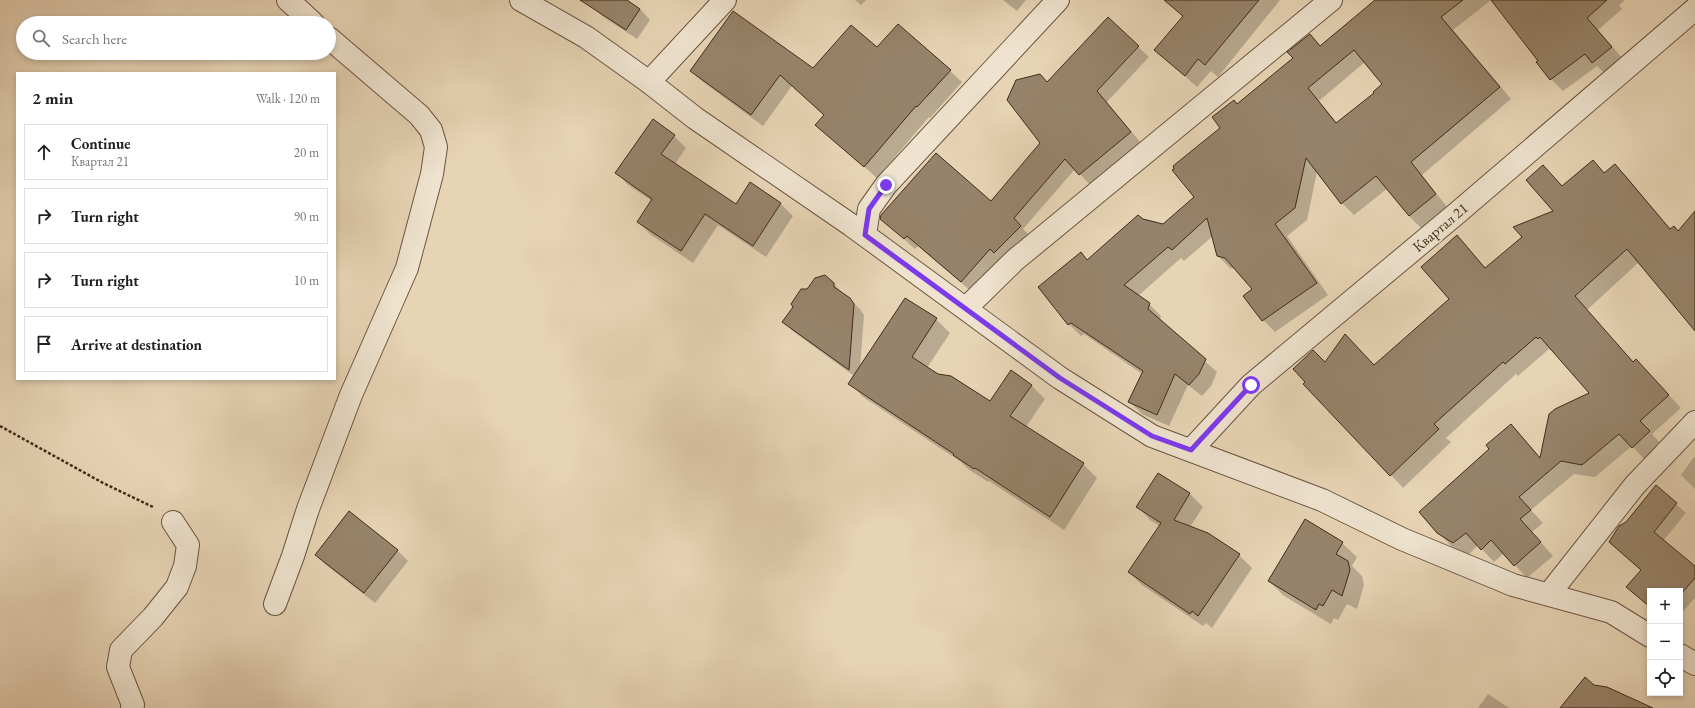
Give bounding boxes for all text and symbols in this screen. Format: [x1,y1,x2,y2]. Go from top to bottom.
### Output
search box [16,16,336,60]
icon: search [30,27,52,49]
text: Search here [62,29,127,48]
text: 2 min [32,87,73,109]
text: Walk · 120 m [256,90,320,107]
text: Continue [71,134,131,153]
icon: ahead [33,141,55,163]
text: 20 m [294,144,319,161]
text: Квартал 21 [71,153,129,170]
route end [877,176,895,194]
street label: Квартал 21 [1408,198,1472,256]
icon: right [33,205,55,227]
text: Turn right [71,207,139,226]
text: 90 m [294,208,319,225]
icon: right [33,269,55,291]
text: Turn right [71,271,139,290]
text: 10 m [294,272,319,289]
icon: arrive [33,333,55,355]
text: Arrive at destination [71,335,202,354]
route start [1242,376,1260,394]
map controls [1647,588,1683,696]
button: + [1647,588,1683,624]
button: − [1647,624,1683,660]
button: locate [1647,660,1683,696]

